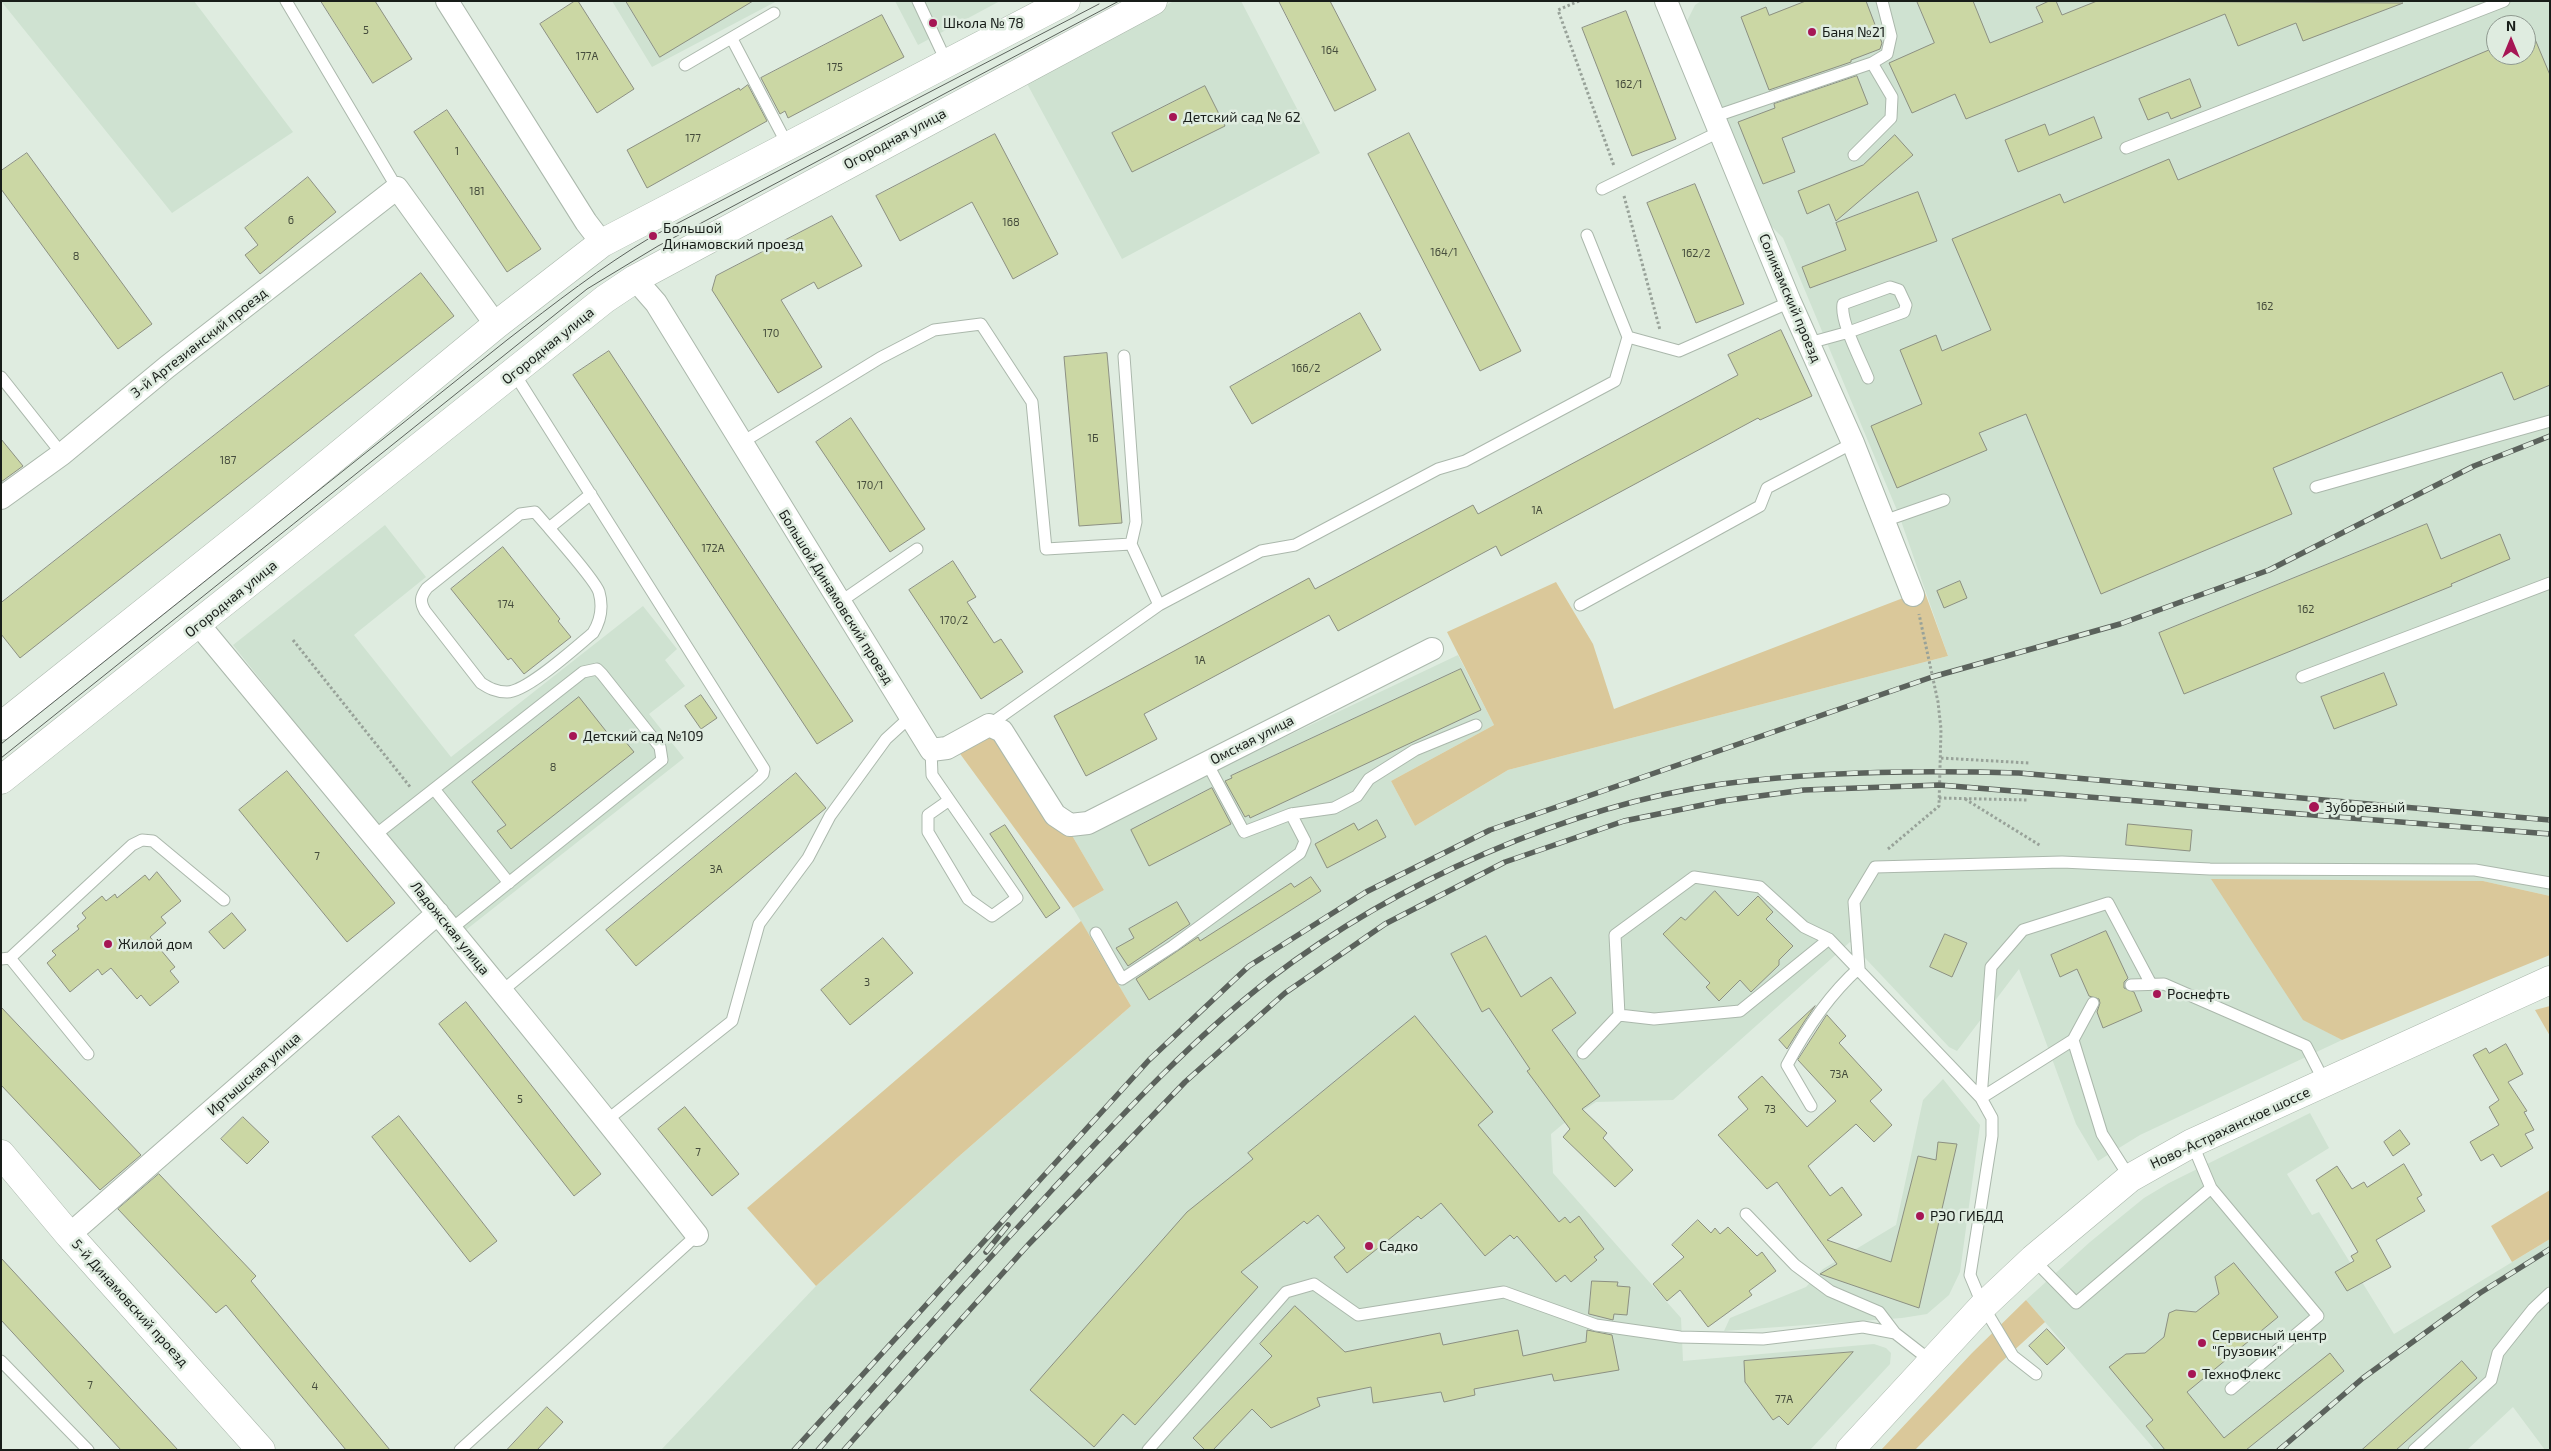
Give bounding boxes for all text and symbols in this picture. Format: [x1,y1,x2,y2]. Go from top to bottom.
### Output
place label: Школа № 78 [943,15,1024,31]
north arrow [2486,15,2536,65]
marker: Школа № 78 [927,17,939,29]
text: N [2506,17,2516,34]
house number: 5 [363,23,369,37]
place label: Баня №21 [1822,24,1885,40]
marker: Баня №21 [1806,26,1818,38]
house number: 164 [1321,43,1339,57]
house number: 177А [576,49,598,63]
house number: 175 [827,60,843,74]
house number: 162/1 [1616,77,1642,91]
street label: Огородная улица [841,105,949,173]
place label: Детский сад № 62 [1183,109,1301,125]
marker: Детский сад № 62 [1167,111,1179,123]
house number: 177 [685,131,701,145]
house number: 1 [455,144,459,158]
house number: 181 [469,184,485,198]
house number: 6 [288,213,294,227]
house number: 168 [1002,215,1020,229]
place label: Большой Динамовский проезд [663,220,804,252]
marker: Большой Динамовский проезд [647,230,659,242]
street label: Соликамский проезд [1755,231,1825,365]
house number: 164/1 [1430,245,1458,259]
house number: 162/2 [1682,246,1710,260]
house number: 8 [73,249,79,263]
street label: 3-й Артезианский проезд [127,285,271,401]
house number: 162 [2257,299,2273,313]
street label: Огородная улица [499,304,597,388]
house number: 170 [763,326,779,340]
house number: 166/2 [1292,361,1320,375]
house number: 1Б [1088,431,1098,445]
house number: 187 [220,453,236,467]
house number: 170/1 [857,478,883,492]
house number: 1А [1531,503,1543,517]
street label: Большой Динамовский проезд [775,507,897,687]
house number: 172А [701,541,725,555]
street label: Огородная улица [182,557,280,641]
house number: 174 [498,597,514,611]
house number: 162 [2298,602,2314,616]
house number: 170/2 [940,613,968,627]
house number: 1А [1194,653,1206,667]
street label: Омская улица [1207,712,1297,768]
place label: Детский сад №109 [583,728,704,744]
marker: Детский сад №109 [567,730,579,742]
house number: 8 [550,760,556,774]
place label: Зуборезный [2325,799,2405,815]
marker: Зуборезный [2307,800,2321,814]
house number: 7 [314,849,320,863]
house number: 3А [710,862,722,876]
street label: Ладожская улица [407,878,493,978]
place label: Жилой дом [118,936,193,952]
marker: Жилой дом [102,938,114,950]
house number: 3 [864,975,870,989]
place label: Роснефть [2167,986,2230,1002]
marker: Роснефть [2151,988,2163,1000]
street label: Иртышская улица [204,1029,304,1119]
house number: 73А [1830,1067,1848,1081]
street label: Ново-Астраханское шоссе [2147,1084,2313,1172]
house number: 5 [517,1092,523,1106]
house number: 73 [1764,1102,1776,1116]
house number: 7 [695,1145,701,1159]
place label: РЭО ГИБДД [1930,1208,2004,1224]
marker: РЭО ГИБДД [1914,1210,1926,1222]
street label: 5-й Динамовский проезд [68,1236,192,1370]
place label: Садко [1379,1238,1418,1254]
marker: Садко [1363,1240,1375,1252]
place label: Сервисный центр "Грузовик" [2212,1327,2327,1360]
marker: Сервисный центр "Грузовик" [2196,1337,2208,1349]
place label: ТехноФлекс [2202,1366,2281,1382]
marker: ТехноФлекс [2186,1368,2198,1380]
house number: 7 [87,1378,93,1392]
house number: 4 [312,1379,318,1393]
house number: 77А [1775,1392,1793,1406]

